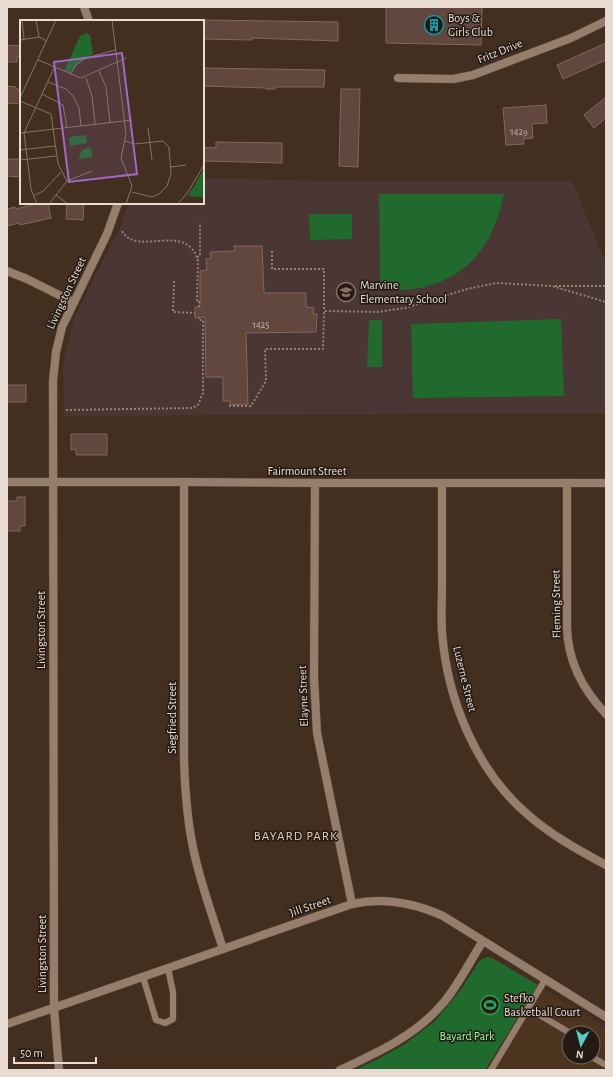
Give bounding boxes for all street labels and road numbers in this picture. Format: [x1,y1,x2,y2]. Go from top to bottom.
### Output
street label: Fritz Drive [476,37,524,65]
street label: Livingston Street [44,255,88,331]
street label: Fairmount Street [268,465,347,477]
street label: Fleming Street [549,570,563,638]
street label: Livingston Street [35,591,47,669]
street label: Luzerne Street [451,645,479,713]
street label: Elayne Street [296,665,311,727]
street label: Siegfried Street [166,682,178,754]
street label: Jill Street [288,893,332,919]
street label: Livingston Street [36,915,48,993]

